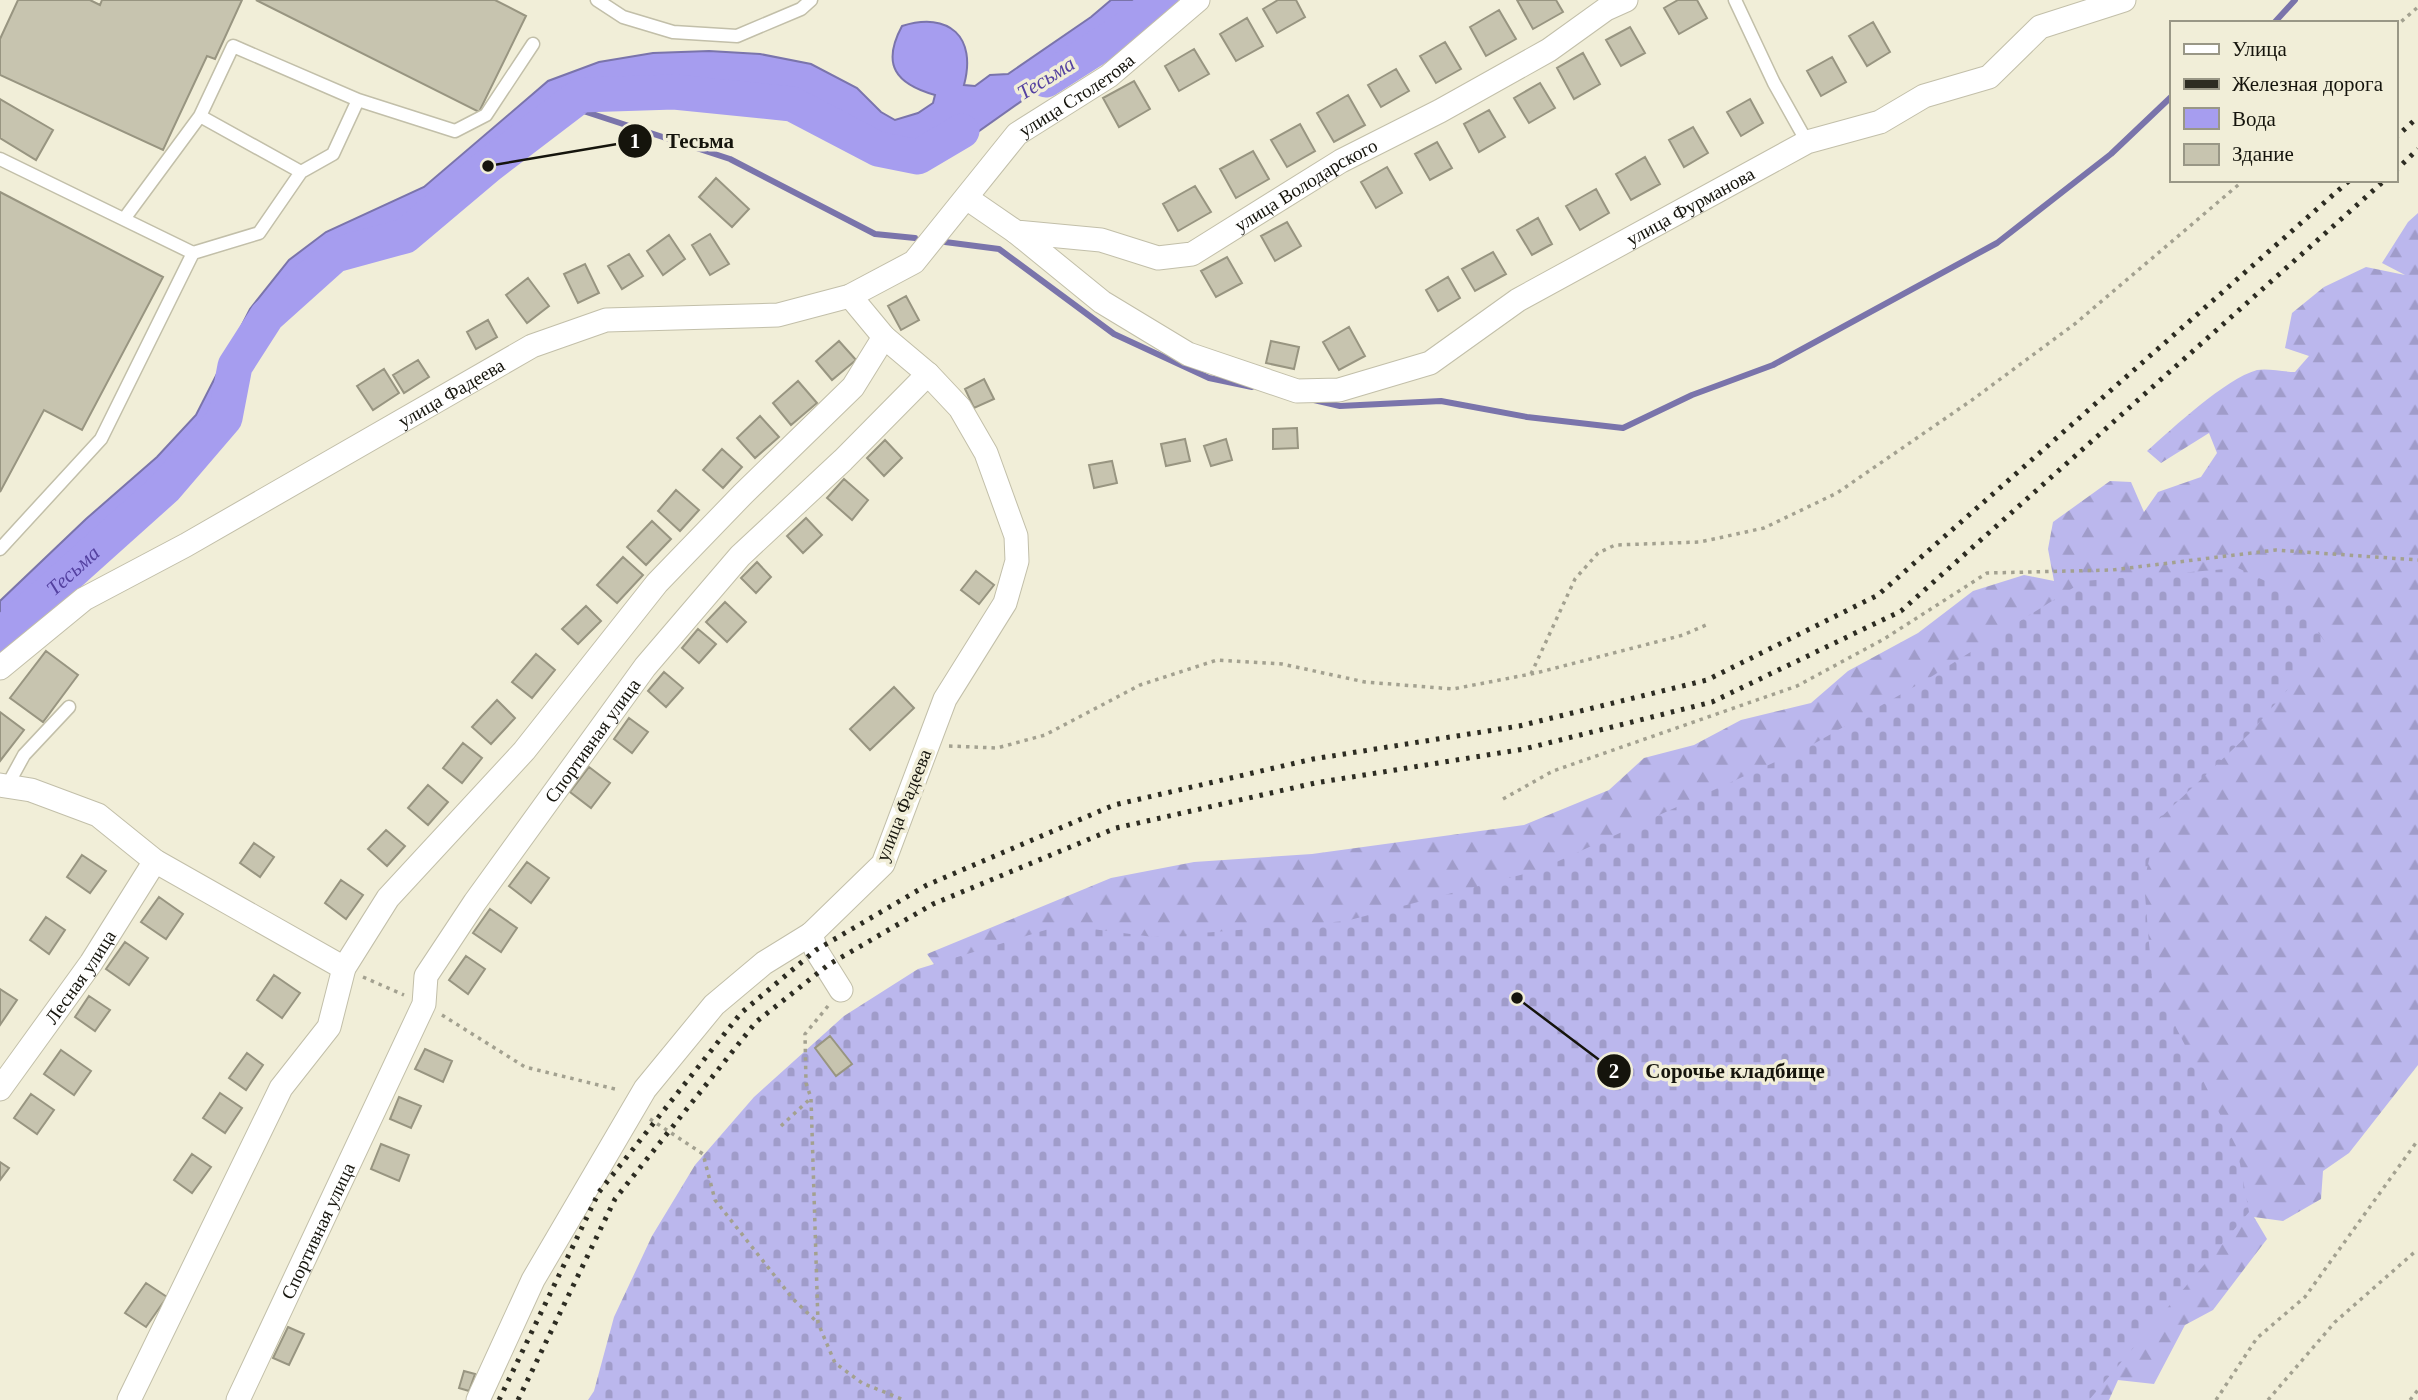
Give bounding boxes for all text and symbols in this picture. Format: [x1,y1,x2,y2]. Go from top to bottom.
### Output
legend [2170,21,2397,182]
text: Улица [2232,37,2287,61]
street label: улица Столетова [1015,49,1139,141]
water label: Тесьма [1013,51,1079,105]
text: Железная дорога [2232,72,2384,96]
text: Вода [2232,107,2277,131]
callout: Тесьма [617,120,748,162]
text: 1 [630,129,640,153]
text: Тесьма [666,129,734,153]
street label: улица Володарского [1231,134,1381,236]
text: Здание [2232,142,2294,166]
street label: улица Фурманова [1623,163,1759,250]
street label: улица Фадеева [395,354,509,432]
water label: Тесьма [42,541,104,600]
street label: Спортивная улица [541,674,645,807]
street label: улица Фадеева [871,746,936,864]
street label: Лесная улица [41,926,120,1028]
callout: Сорочье кладбище [1597,1050,1839,1092]
text: 2 [1609,1059,1619,1083]
text: Сорочье кладбище [1645,1059,1825,1083]
street label: Спортивная улица [277,1159,359,1302]

